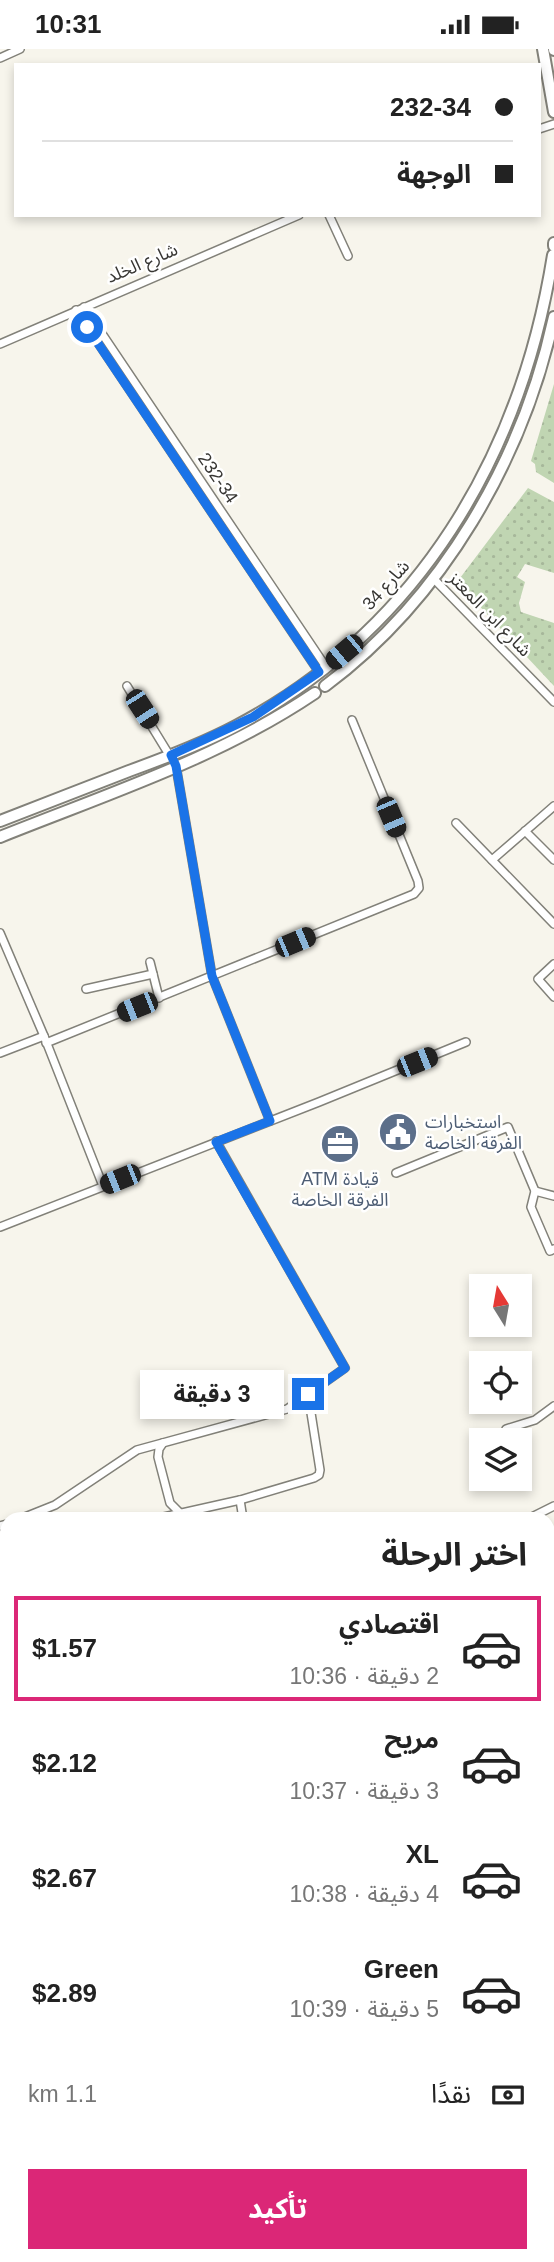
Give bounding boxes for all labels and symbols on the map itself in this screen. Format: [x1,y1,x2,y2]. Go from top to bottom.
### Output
street label: شارع الخلد [103,239,182,291]
route start [71,311,103,343]
street label: 232-34 [194,449,242,507]
street label: شارع 34 [358,556,417,617]
street label: شارع ابن المعتز [441,567,535,663]
car [322,630,367,674]
car [122,686,163,732]
car [374,794,409,840]
car [272,924,319,960]
car [114,989,161,1025]
car [394,1044,441,1080]
public building icon: استخبارات الفرقة الخاصة [377,1111,419,1153]
place label: استخبارات الفرقة الخاصة [425,1112,522,1154]
office icon: ATM قيادة الفرقة الخاصة [319,1123,361,1165]
car [97,1161,144,1197]
place label: ATM قيادة الفرقة الخاصة [292,1169,388,1211]
north arrow [469,1274,532,1337]
callout: 3 دقيقة [140,1369,284,1419]
route end [292,1378,324,1410]

